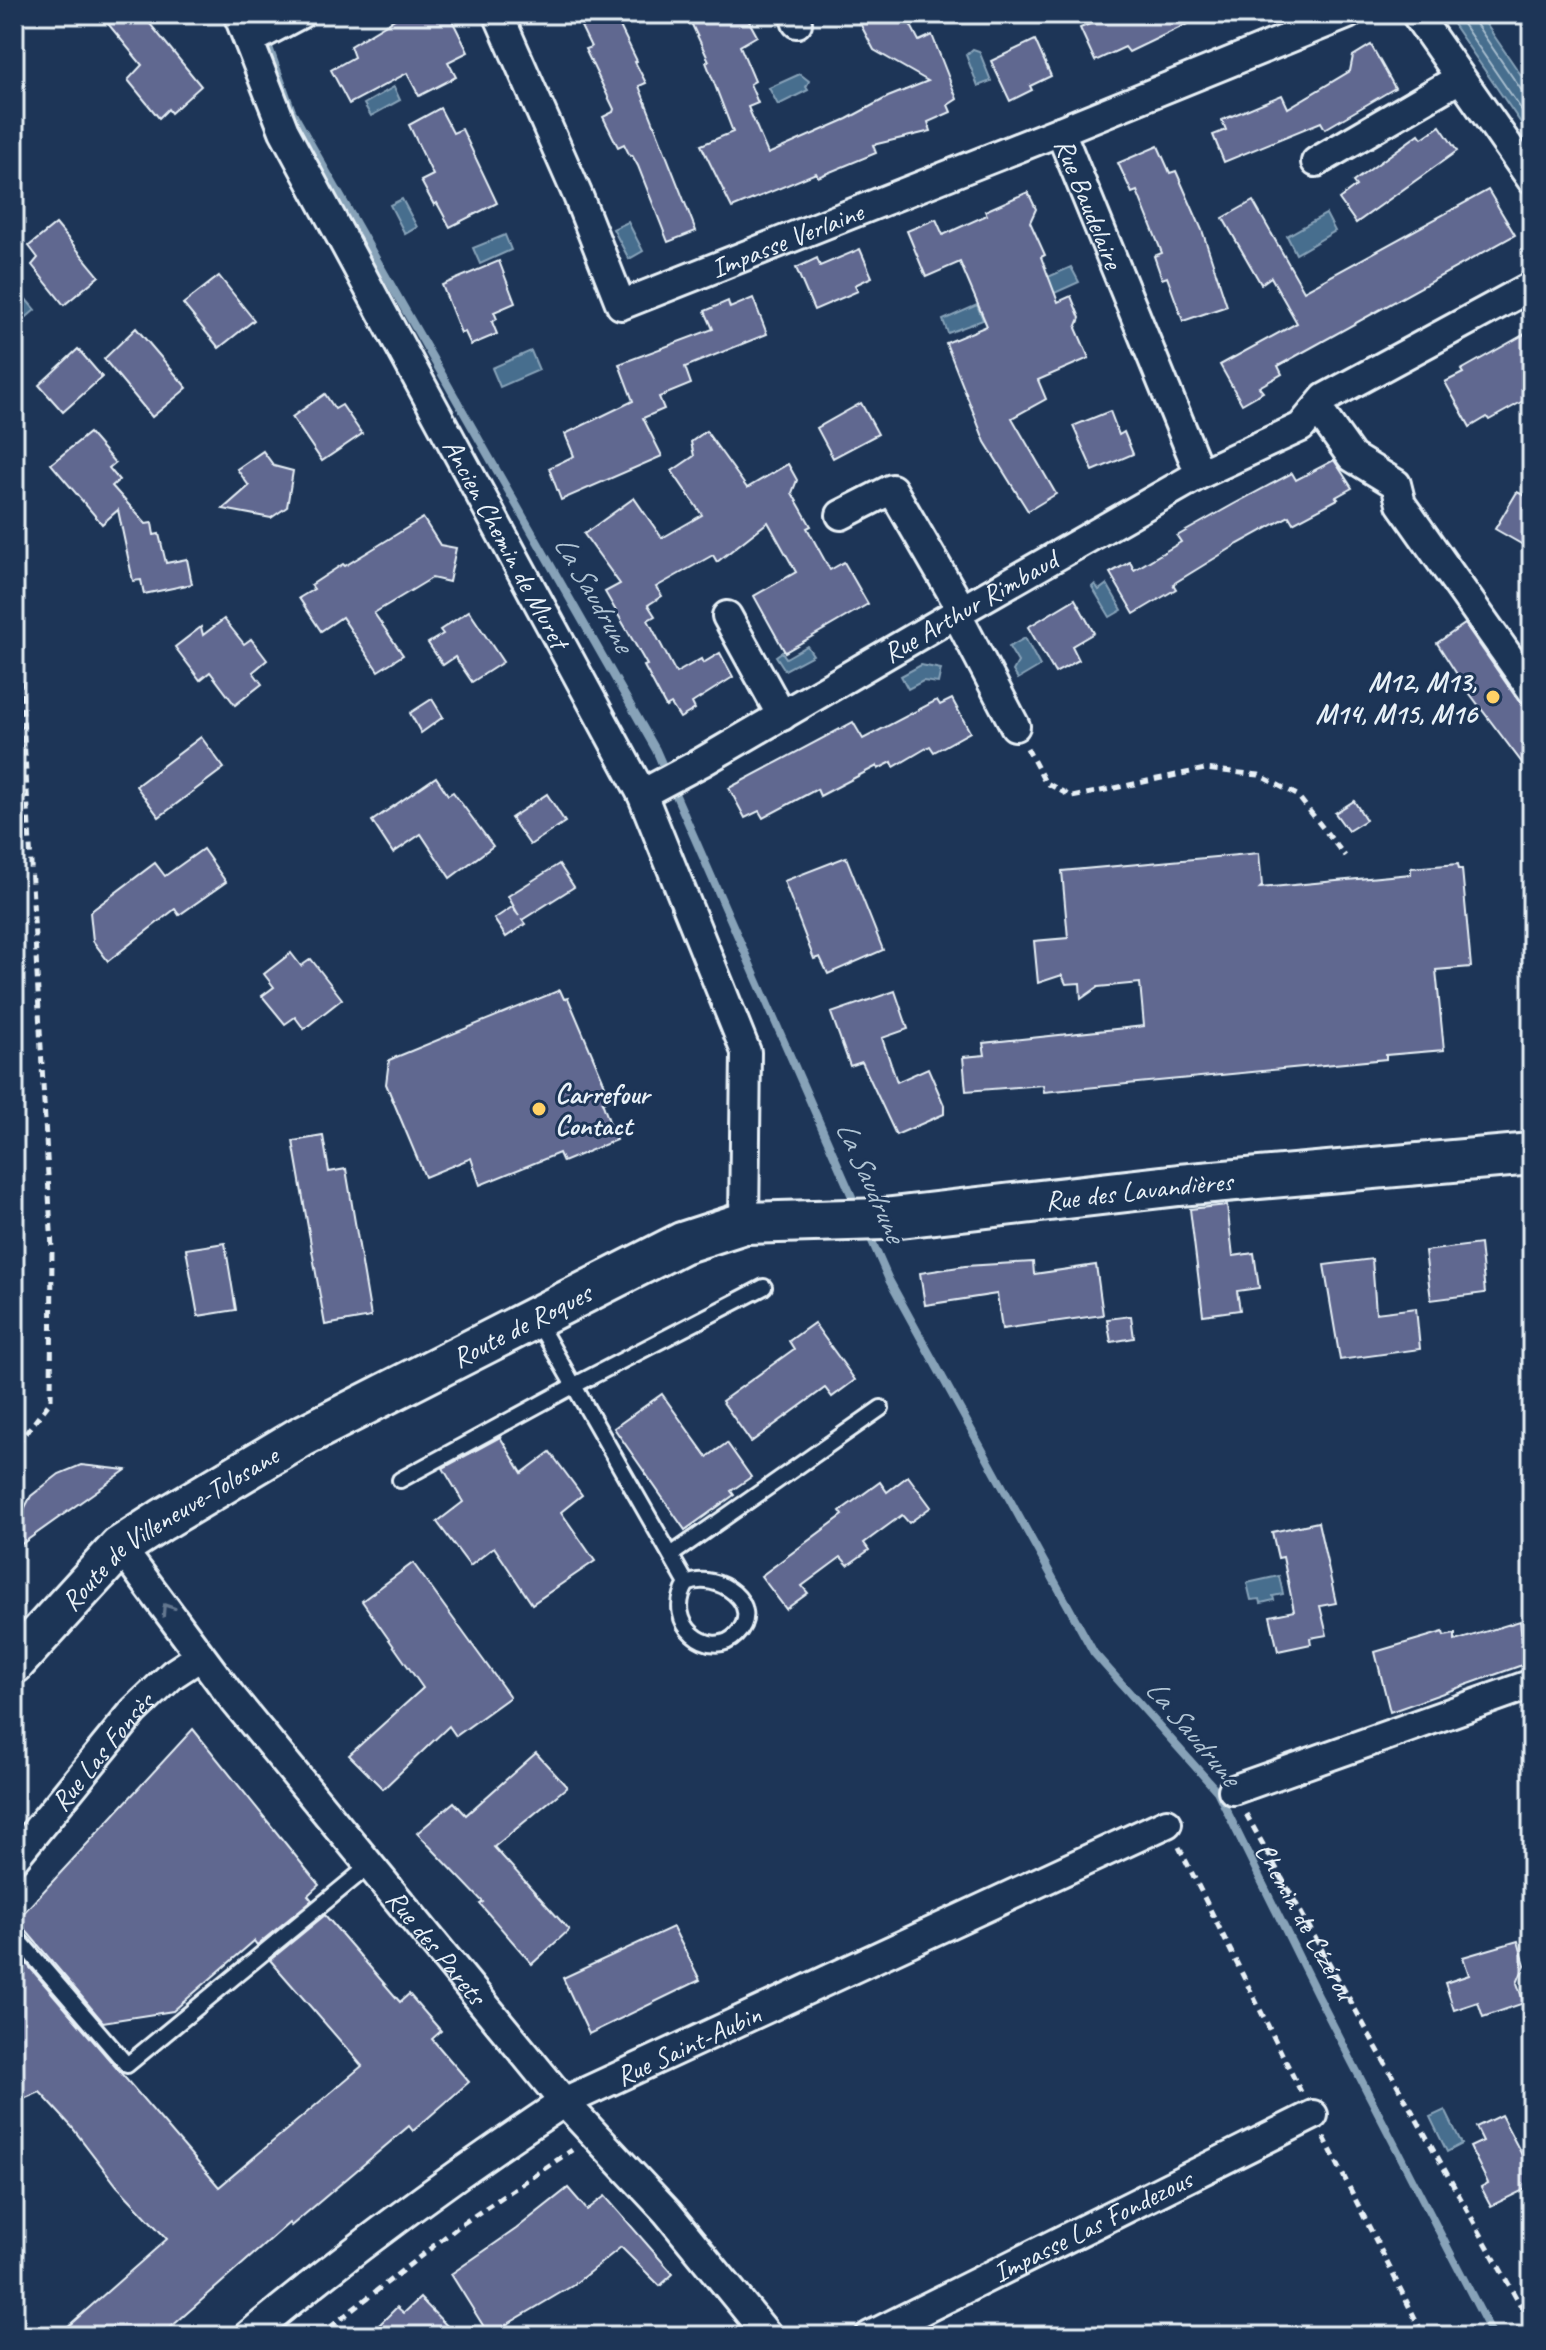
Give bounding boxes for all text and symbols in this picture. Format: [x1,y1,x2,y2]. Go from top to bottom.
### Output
street label: Rue Baudelaire [1047,133,1132,275]
street label: Impasse Verlaine [705,193,869,285]
street label: Ancien Chemin de Muret [436,432,579,657]
water label: La Saudrune [546,528,645,662]
street label: Rue Arthur Rimbaud [876,540,1067,670]
place label: M12, M13, M14, M15, M16 [1315,664,1479,731]
marker: M12, M13, M14, M15, M16 [1484,688,1502,706]
place label: Carrefour Contact [555,1076,652,1143]
marker: Carrefour Contact [530,1100,548,1118]
water label: La Saudrune [828,1115,916,1251]
street label: Rue des Lavandières [1043,1163,1236,1218]
street label: Route de Roques [446,1274,599,1375]
street label: Route de Villeneuve-Tolosane [53,1436,286,1618]
one-way arrow [161,1603,176,1617]
water label: La Saudrune [1137,1671,1251,1796]
street label: Rue Las Fonsès [42,1683,162,1818]
street label: Chemin de Cézérou [1248,1836,1364,2007]
street label: Rue des Parets [379,1882,496,2013]
street label: Rue Saint-Aubin [610,1996,766,2093]
street label: Impasse Las Fondezous [986,2160,1200,2290]

